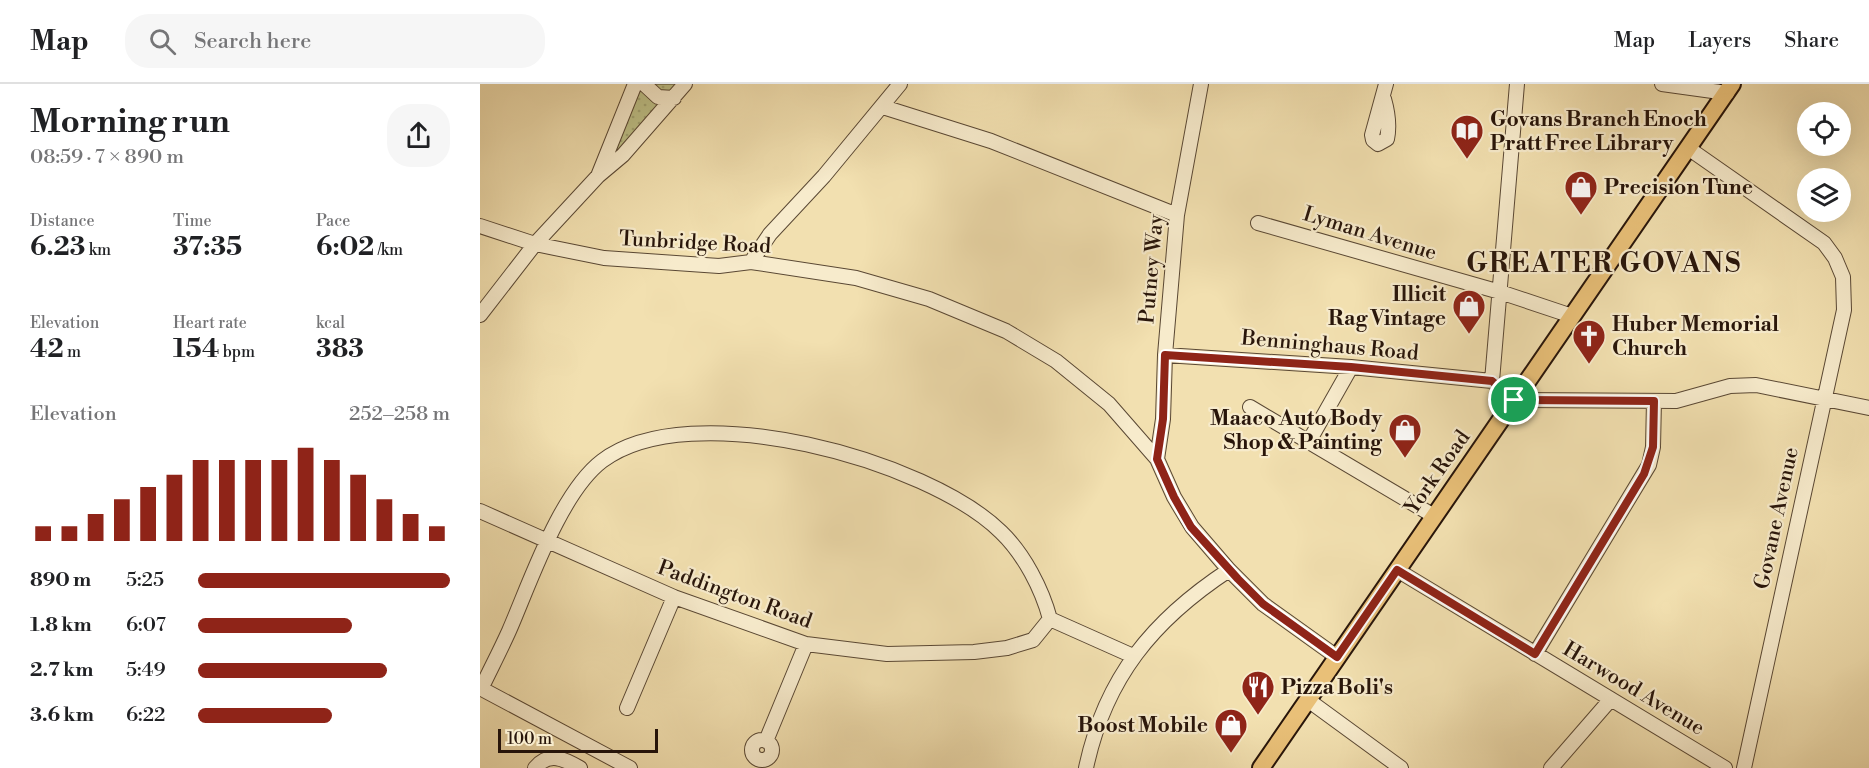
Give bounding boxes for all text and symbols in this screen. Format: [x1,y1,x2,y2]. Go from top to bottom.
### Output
search box [125,14,545,68]
text: Map [30,24,89,59]
icon: search [146,25,179,58]
text: Search here [194,28,311,55]
text: Map [1614,28,1655,54]
text: Layers [1688,28,1751,54]
text: Share [1784,28,1839,54]
text: Morning run [30,102,230,143]
map controls [1797,102,1851,222]
button: locate [1797,102,1851,156]
button: share [387,104,450,167]
place label: Govans Branch Enoch Pratt Free Library [1490,107,1707,157]
library icon: Govans Branch Enoch Pratt Free Library [1449,113,1485,160]
text: 08:59 · 7 × 890 m [30,145,184,170]
button: layers [1797,168,1851,222]
shop icon: Precision Tune [1563,169,1599,216]
place label: Precision Tune [1604,175,1753,201]
street label: Lyman Avenue [1300,201,1440,267]
text: Distance [30,211,95,231]
text: Time [173,211,212,231]
text: Pace [316,211,350,231]
street label: Putney Way [1134,212,1170,325]
street label: Tunbridge Road [618,226,772,260]
text: 6.23 [30,231,85,263]
text: 37:35 [173,231,242,263]
text: 6:02 [316,231,374,263]
text: km [85,240,111,260]
text: /km [374,240,403,260]
district label: GREATER GOVANS [1466,247,1742,281]
place label: Illicit Rag Vintage [1328,282,1447,332]
shop icon: Illicit Rag Vintage [1451,288,1487,335]
place label: Huber Memorial Church [1612,312,1779,362]
text: Elevation [30,313,99,333]
text: Heart rate [173,313,247,333]
text: kcal [316,313,345,333]
church icon: Huber Memorial Church [1571,318,1607,365]
street label: Benninghaus Road [1239,325,1420,367]
text: 42 [30,333,64,365]
text: 154 [173,333,219,365]
text: 383 [316,333,364,365]
text: m [64,342,81,362]
text: bpm [219,342,255,362]
pin [1488,374,1539,425]
icon: arrive [1497,383,1530,416]
text: Elevation [30,402,117,427]
text: 252–258 m [349,402,450,427]
place label: Maaco Auto Body Shop & Painting [1210,406,1383,456]
shop icon: Maaco Auto Body Shop & Painting [1387,412,1423,459]
street label: York Road [1399,425,1476,521]
street label: Govane Avenue [1749,445,1805,592]
street label: Paddington Road [654,555,816,635]
text: 890 m [30,568,91,593]
text: 5:25 [126,568,164,593]
text: 1.8 km [30,613,92,638]
text: 6:07 [126,613,166,638]
street label: Harwood Avenue [1558,636,1709,741]
text: 2.7 km [30,658,94,683]
text: 5:49 [126,658,166,683]
restaurant icon: Pizza Boli's [1240,669,1276,716]
place label: Pizza Boli's [1281,675,1393,701]
text: 3.6 km [30,703,94,728]
text: 6:22 [126,703,165,728]
shop icon: Boost Mobile [1213,707,1249,754]
place label: Boost Mobile [1077,713,1208,739]
scale bar [498,726,658,754]
text: 100 m [507,729,552,749]

